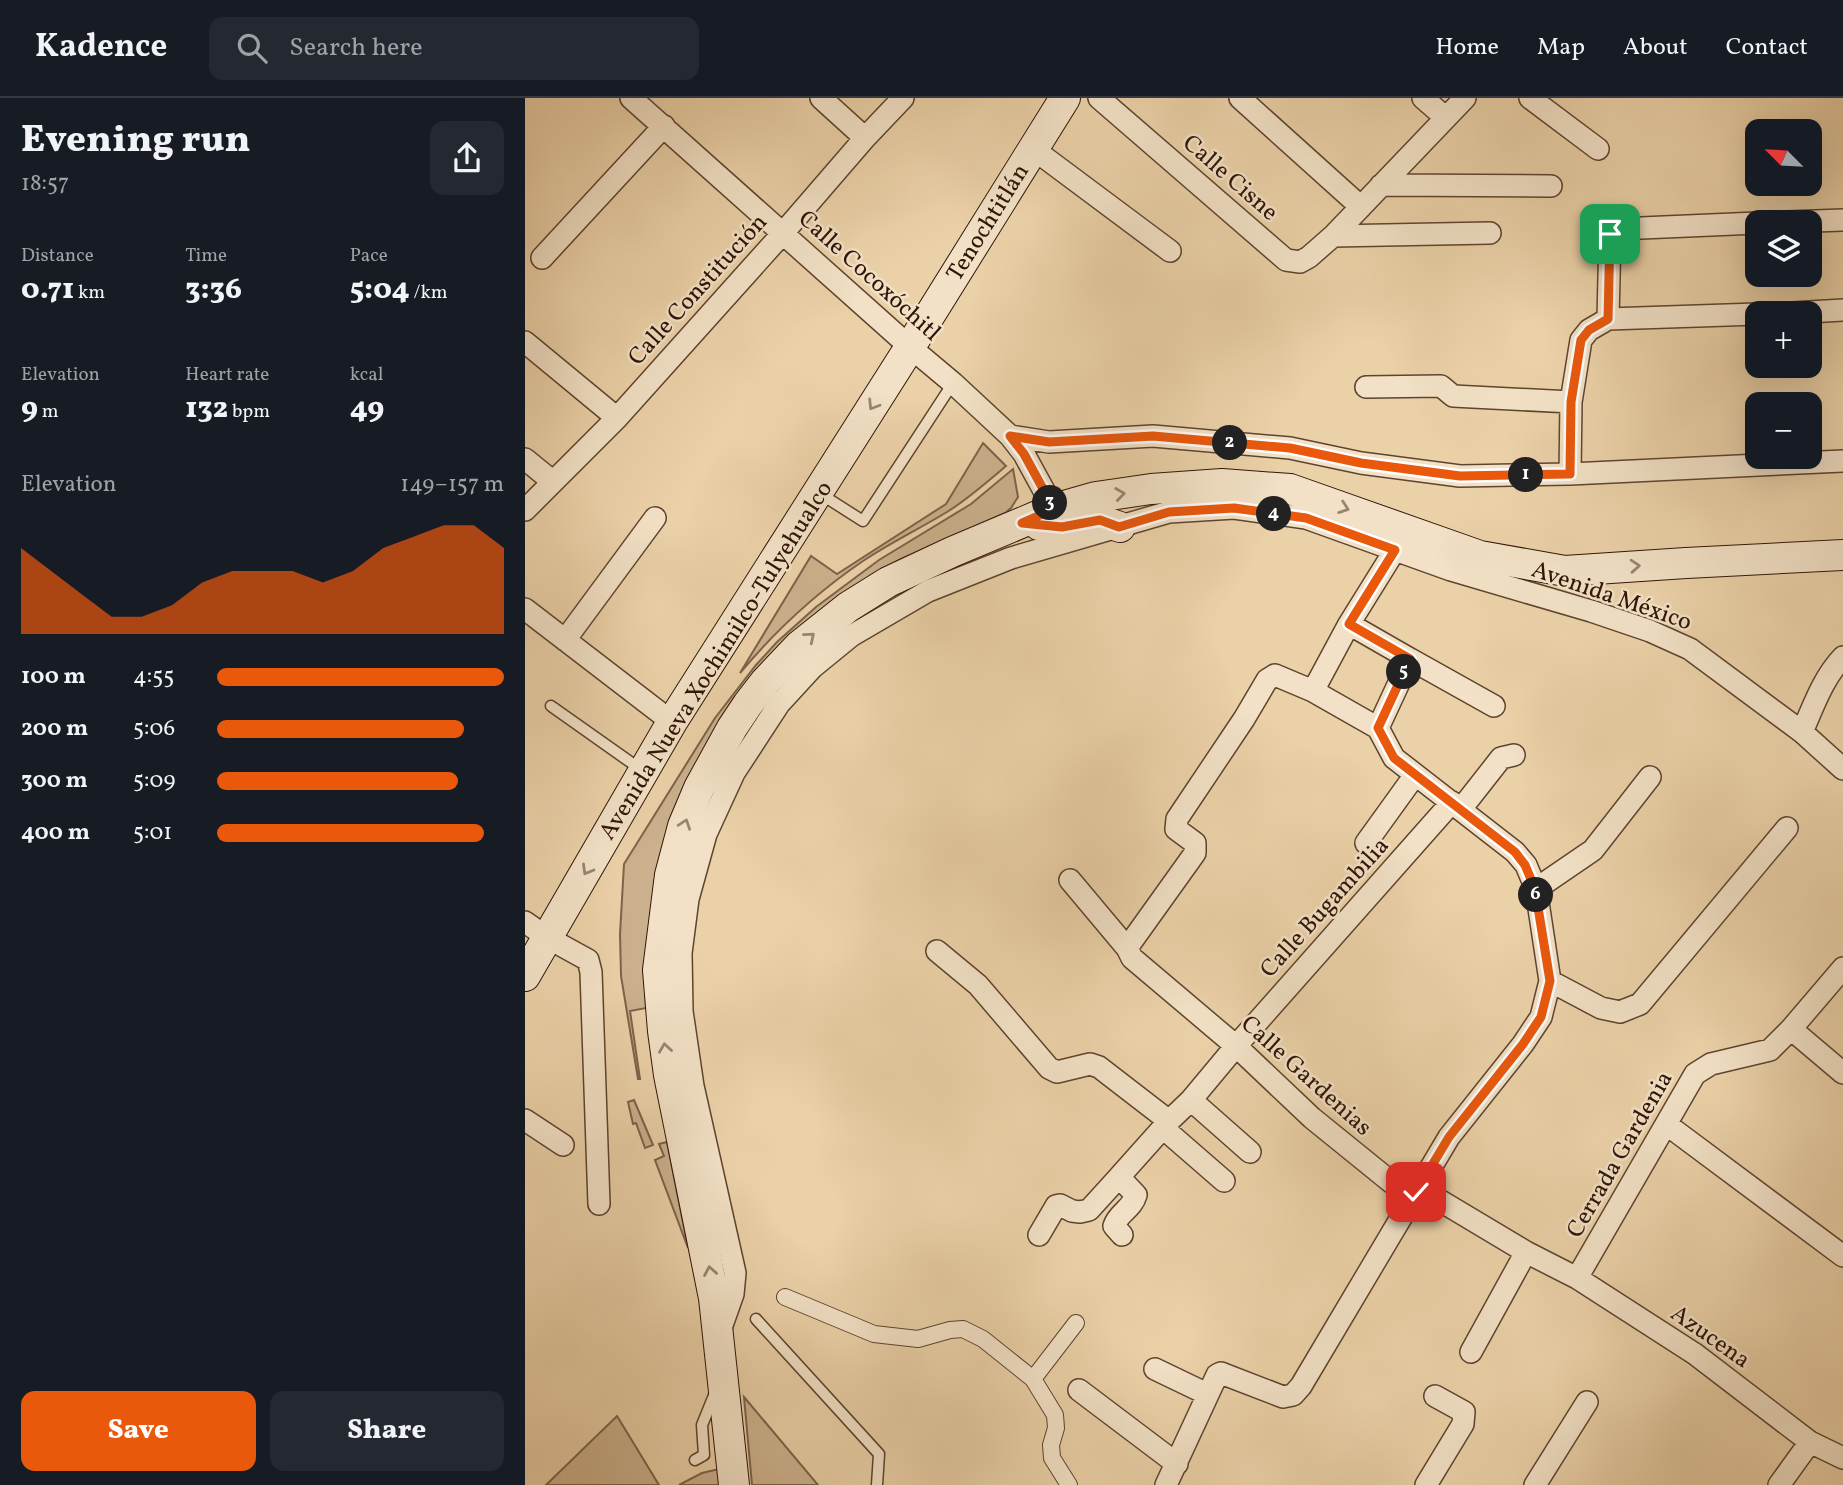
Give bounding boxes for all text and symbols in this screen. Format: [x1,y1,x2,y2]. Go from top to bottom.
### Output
search box [209,17,699,80]
text: Kadence [35,25,167,71]
icon: search [233,29,271,67]
text: Search here [289,30,423,66]
text: Home [1435,31,1499,65]
text: Map [1537,31,1585,65]
text: About [1623,31,1688,65]
text: Contact [1726,31,1808,65]
text: Evening run [21,115,251,168]
north arrow [1745,119,1822,196]
map controls [1745,119,1822,469]
button: share [430,121,504,195]
street label: Calle Cisne [1174,127,1285,230]
street label: Tenochtitlán [939,158,1038,288]
text: 18:57 [21,168,69,200]
street label: Calle Cocoxóchitl [790,203,948,350]
pin [1580,204,1640,264]
street label: Calle Constitución [621,207,776,374]
button: layers [1745,210,1822,287]
icon: arrive [1591,215,1629,253]
text: Distance [21,243,94,269]
text: Time [185,243,227,269]
text: Pace [350,243,388,269]
text: 0.71 [21,269,74,311]
text: 3:36 [185,269,242,311]
text: 5:04 [350,269,410,311]
text: km [74,280,105,306]
text: /km [410,280,448,306]
button: + [1745,301,1822,378]
text: Elevation [21,362,100,388]
text: Heart rate [185,362,269,388]
text: kcal [350,362,383,388]
text: 9 [21,388,38,430]
text: 132 [185,388,228,430]
text: 49 [350,388,384,430]
button: − [1745,392,1822,469]
one-way arrow [869,397,882,410]
text: m [38,399,59,425]
text: bpm [228,399,270,425]
pin: 2 [1213,426,1247,460]
text: 2 [1225,429,1234,455]
pin: 1 [1509,458,1543,492]
text: 1 [1522,461,1529,487]
text: Elevation [21,469,117,501]
text: 149–157 m [400,469,504,501]
street label: Avenida Nueva Xochimilco-Tulyehualco [592,475,842,847]
pin: 3 [1033,486,1067,520]
one-way arrow [1114,487,1126,502]
text: 3 [1045,489,1054,515]
pin: 4 [1257,496,1291,532]
text: 4 [1268,500,1279,526]
one-way arrow [1337,500,1349,514]
street label: Avenida México [1527,554,1696,640]
one-way arrow [1630,559,1641,574]
one-way arrow [801,633,814,645]
pin: 5 [1387,654,1421,690]
text: 5 [1399,658,1408,684]
text: 100 m [21,661,86,693]
text: 4:55 [133,661,174,693]
text: 200 m [21,713,88,745]
text: 5:06 [133,713,175,745]
text: 300 m [21,765,88,797]
text: 5:09 [133,765,175,797]
text: 400 m [21,817,90,849]
text: 5:01 [133,817,172,849]
one-way arrow [677,818,691,830]
street label: Calle Bugambilia [1253,831,1398,986]
one-way arrow [582,862,595,875]
pin: 6 [1518,878,1553,912]
text: 6 [1530,881,1541,907]
street label: Calle Gardenias [1232,1008,1379,1145]
one-way arrow [658,1042,673,1054]
street label: Cerrada Gardenia [1559,1065,1682,1245]
pin [1386,1162,1446,1222]
icon: check [1397,1173,1435,1211]
one-way arrow [703,1265,718,1277]
street label: Azucena [1663,1298,1757,1378]
button: Save [21,1391,256,1471]
button: Share [270,1391,504,1471]

